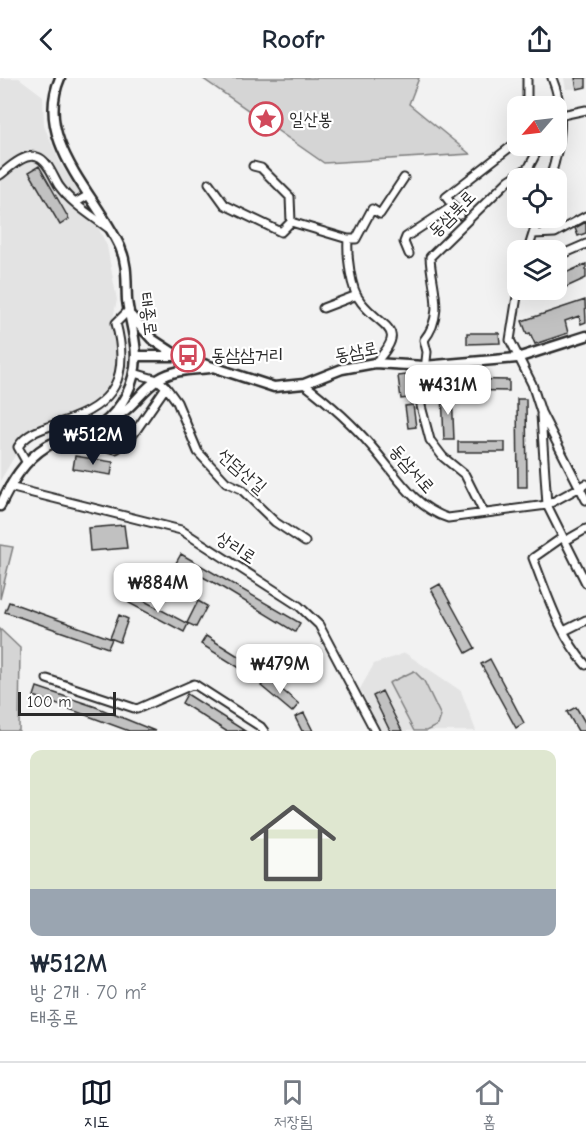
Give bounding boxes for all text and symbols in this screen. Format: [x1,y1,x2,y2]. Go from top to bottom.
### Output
icon: back [30,23,63,56]
icon: share [523,23,556,56]
text: Roofr [261,24,325,55]
north arrow [507,96,567,156]
map controls [507,96,567,300]
place icon: 일산봉 [248,101,284,137]
place label: 일산봉 [289,109,332,130]
button: locate [507,168,567,228]
street label: 동삼북로 [424,186,480,242]
button: layers [507,240,567,300]
street label: 태종로 [135,291,161,337]
bus stop icon: 동삼삼거리 [170,337,206,373]
street label: 동삼로 [333,338,379,366]
place label: 동삼삼거리 [211,345,283,366]
pin: ₩431M [406,365,490,416]
text: ₩431M [419,373,477,396]
pin: ₩512M [51,415,135,466]
text: ₩512M [63,423,123,446]
street label: 동삼서로 [385,440,439,498]
street label: 선덤산길 [213,444,271,498]
street label: 상리로 [212,527,260,569]
pin: ₩884M [116,563,200,614]
text: ₩884M [128,571,188,594]
pin: ₩479M [238,644,322,695]
text: ₩479M [250,652,310,675]
scale bar [18,689,116,716]
text: 100 m [27,693,71,711]
icon: home [239,789,347,897]
text: ₩512M [30,949,107,979]
text: 방 2개 · 70 m² [30,981,146,1004]
text: 태종로 [30,1006,78,1029]
tab: 지도 [80,1076,113,1132]
tab: 저장됨 [274,1076,312,1132]
tab: 홈 [473,1076,506,1132]

